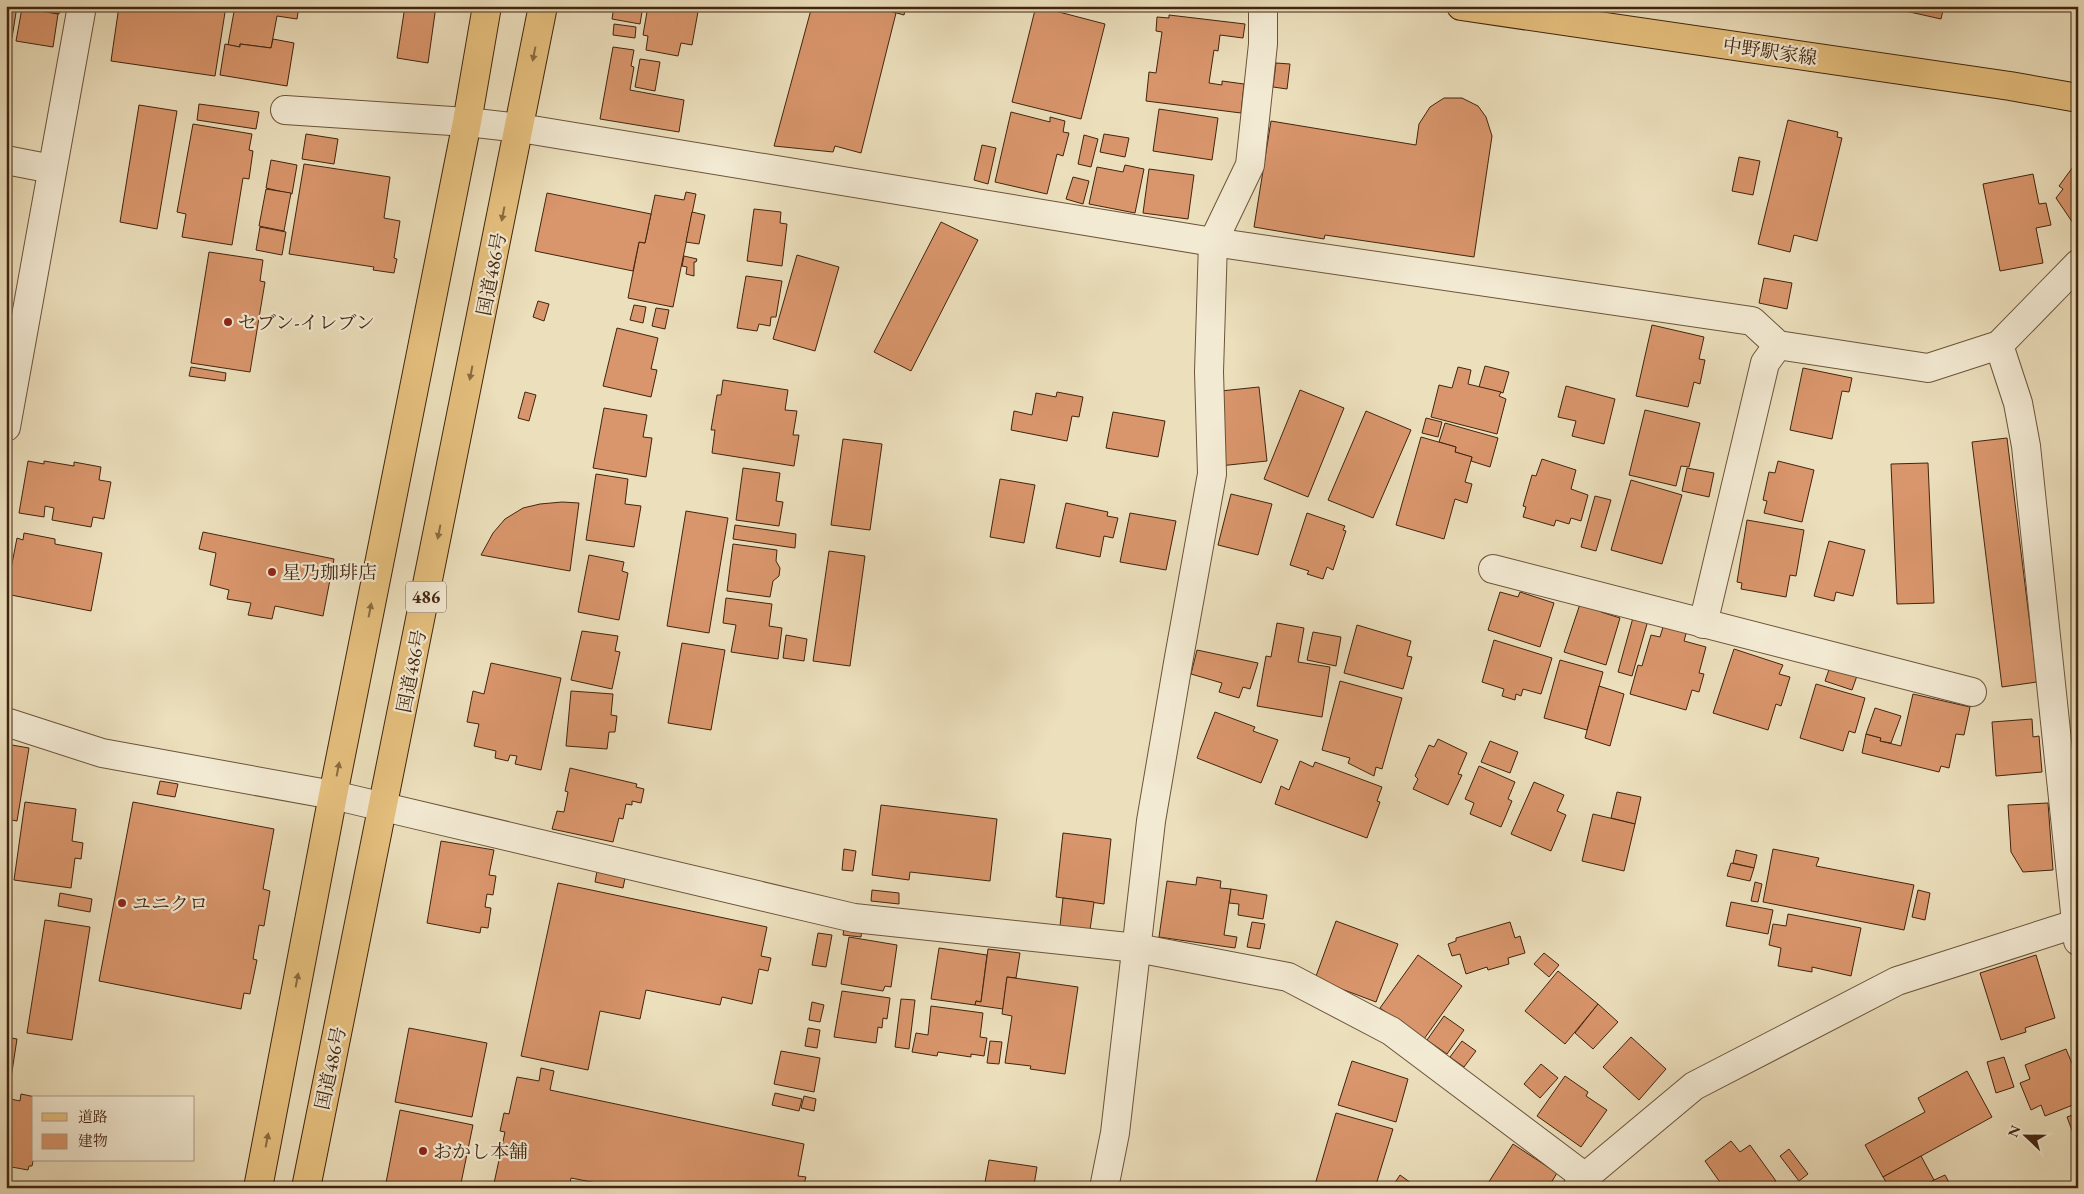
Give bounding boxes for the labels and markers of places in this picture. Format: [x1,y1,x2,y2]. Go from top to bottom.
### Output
place label: セブン-イレブン [238,310,375,335]
marker: セブン-イレブン [222,316,234,328]
place label: 星乃珈琲店 [282,560,377,585]
marker: 星乃珈琲店 [266,566,278,578]
place label: ユニクロ [132,891,208,916]
marker: ユニクロ [116,897,128,909]
place label: おかし本舗 [433,1139,528,1164]
marker: おかし本舗 [417,1145,429,1157]

